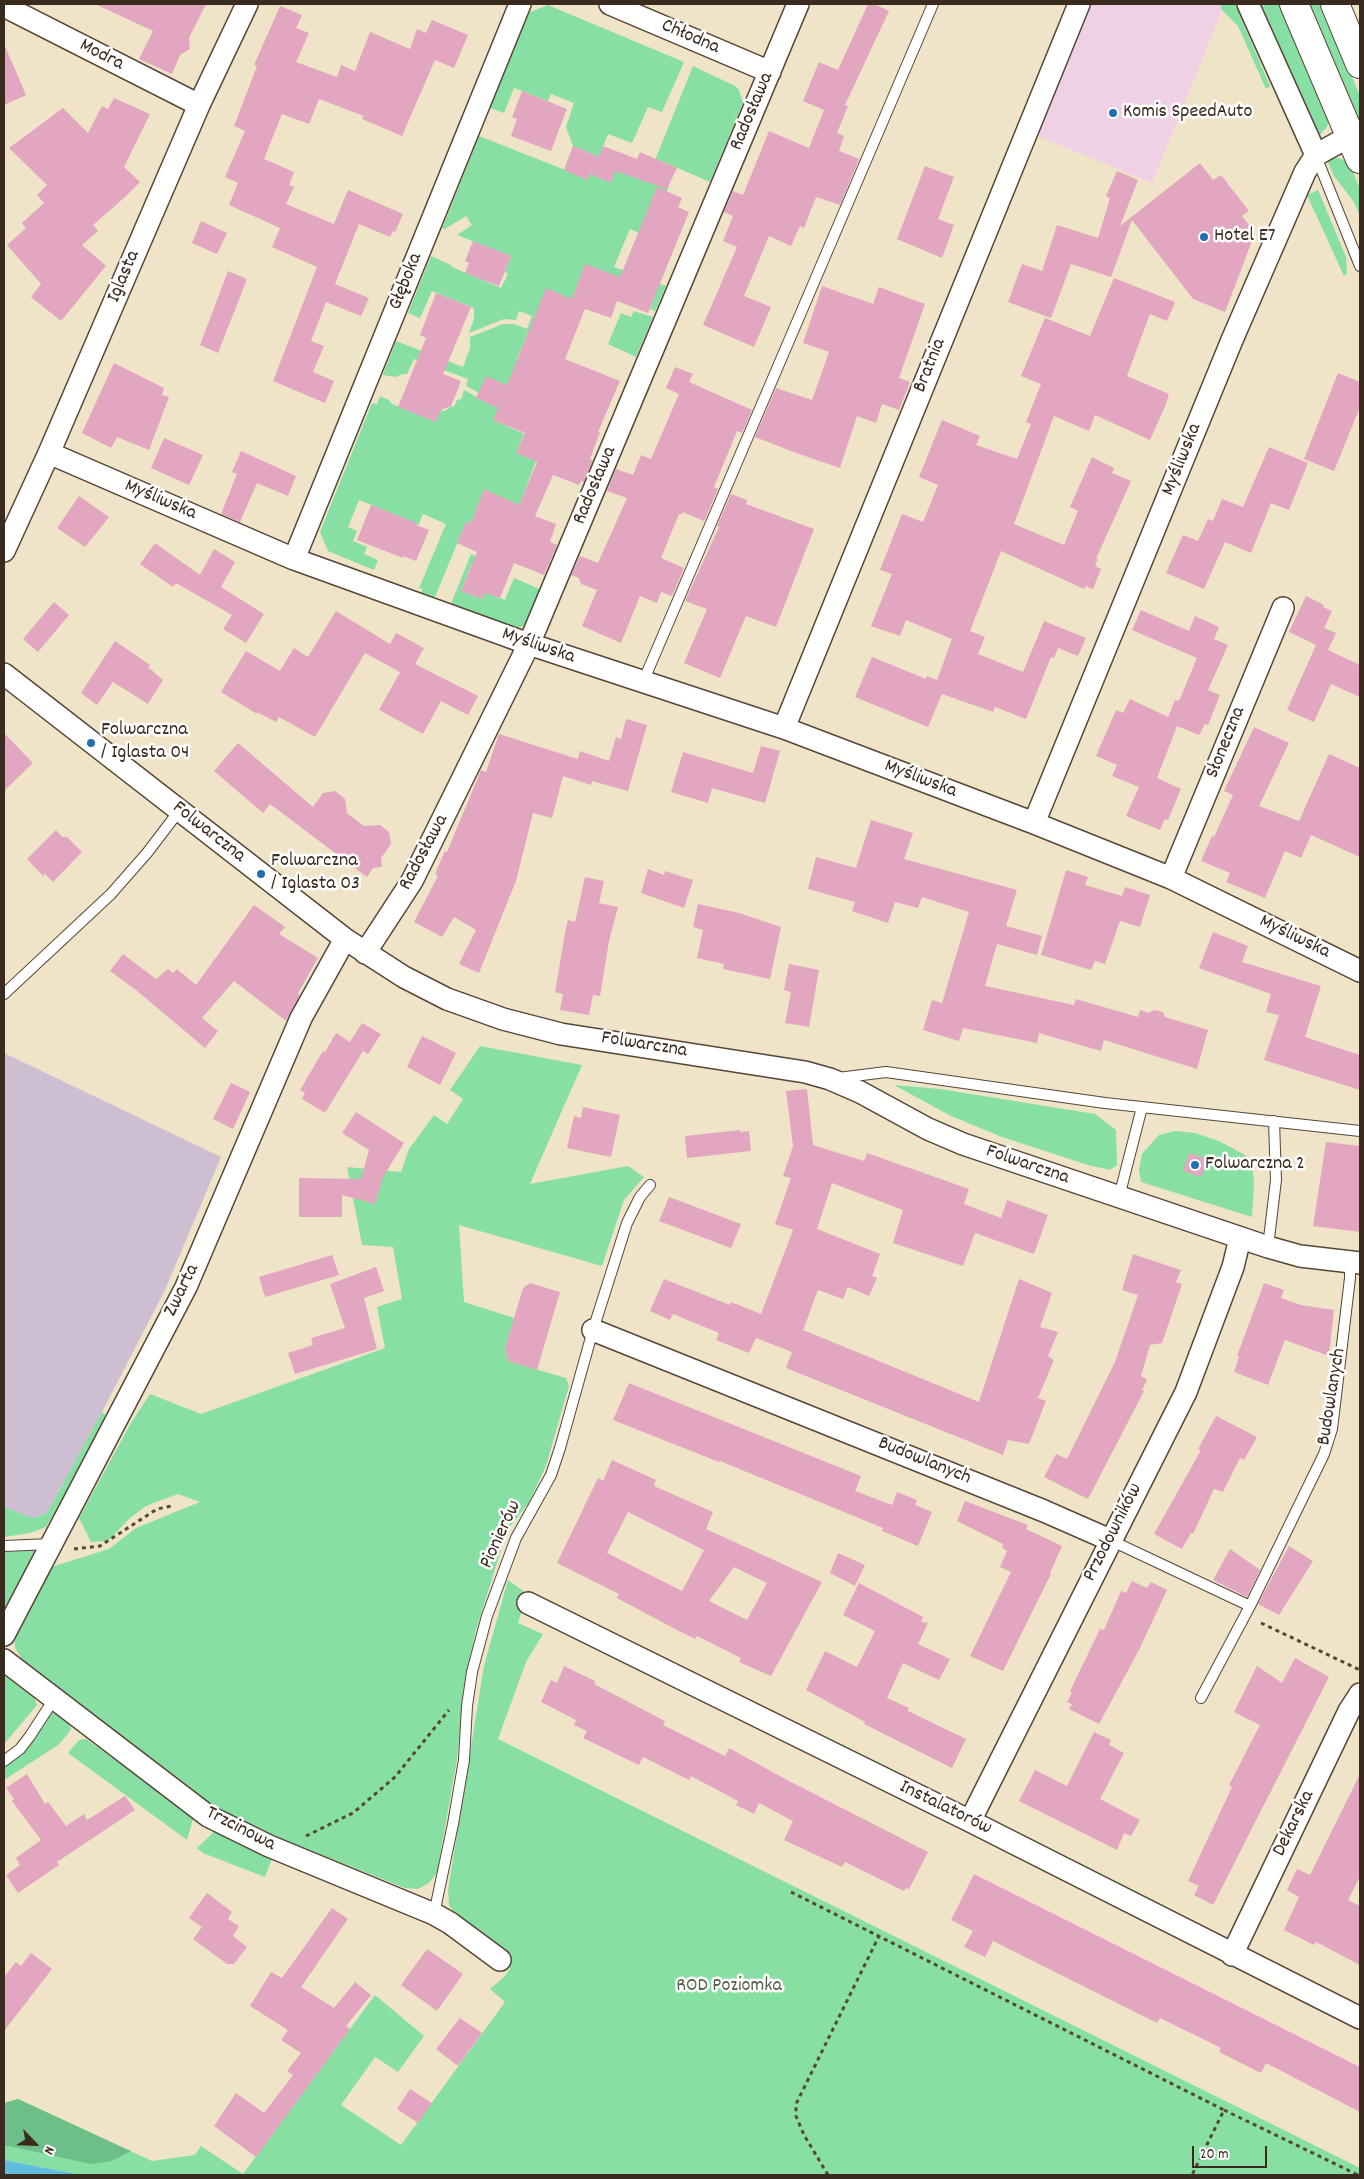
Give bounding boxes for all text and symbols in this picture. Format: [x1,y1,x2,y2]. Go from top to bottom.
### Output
street label: Chłodna [657,15,723,61]
street label: Modra [75,35,127,77]
street label: Radosława [726,69,780,155]
place label: Komis SpeedAuto [1123,101,1252,125]
marker: Komis SpeedAuto [1107,107,1119,119]
place label: Hotel E7 [1214,225,1275,249]
marker: Hotel E7 [1198,231,1210,243]
street label: Iglasta [103,247,147,307]
street label: Głęboka [385,250,429,314]
street label: Bratnia [909,336,953,396]
street label: Myśliwska [1158,420,1208,500]
street label: Radosława [569,443,623,529]
street label: Myśliwska [120,475,200,527]
street label: Myśliwska [498,623,578,671]
street label: Słoneczna [1202,704,1252,782]
place label: Folwarczna / Iglasta 04 [101,719,189,766]
marker: Folwarczna / Iglasta 04 [85,737,97,749]
street label: Myśliwska [880,755,960,805]
street label: Folwarczna [167,797,249,869]
street label: Radosława [395,811,455,895]
place label: Folwarczna / Iglasta 03 [271,850,360,897]
marker: Folwarczna / Iglasta 03 [255,868,267,880]
street label: Myśliwska [1255,911,1333,965]
street label: Folwarczna [599,1027,689,1065]
street label: Folwarczna [982,1141,1072,1191]
place label: Folwarczna 2 [1205,1153,1305,1177]
marker: Folwarczna 2 [1189,1159,1201,1171]
street label: Zwarta [160,1261,206,1321]
street label: Budowlanych [1313,1347,1353,1447]
street label: Budowlanych [874,1433,974,1491]
street label: Przodowników [1079,1480,1149,1586]
street label: Pionierów [476,1497,528,1573]
street label: Instalatorów [895,1776,995,1842]
street label: Dekarska [1269,1787,1321,1861]
street label: Trzcinowa [201,1802,279,1858]
park label: ROD Poziomka [676,1975,782,1999]
north arrow [10,2119,60,2169]
scale bar [1194,2136,1269,2168]
text: N [38,2143,59,2157]
text: 20 m [1200,2144,1228,2166]

